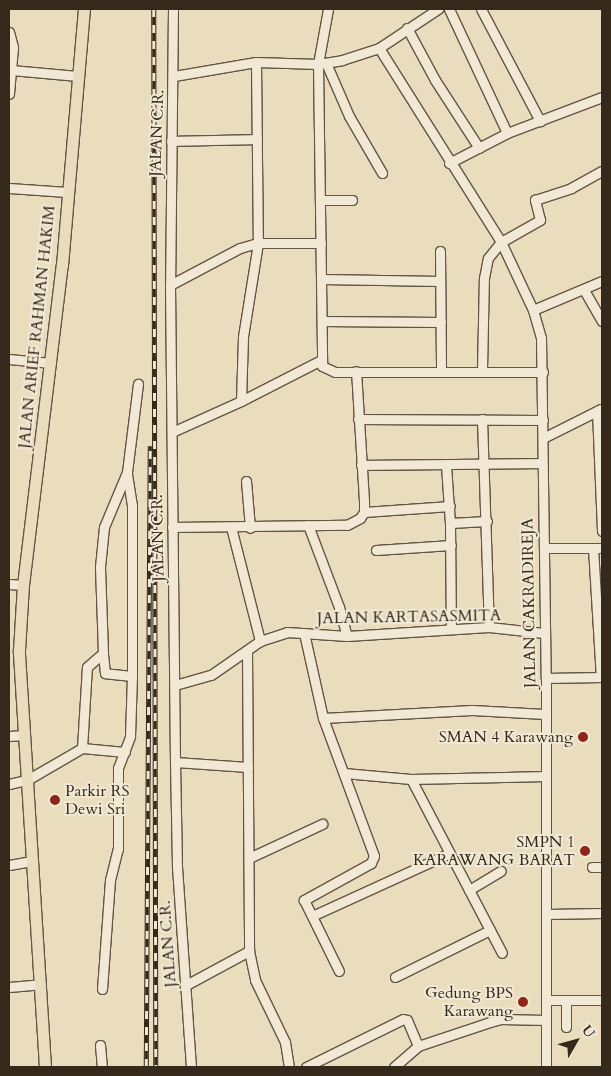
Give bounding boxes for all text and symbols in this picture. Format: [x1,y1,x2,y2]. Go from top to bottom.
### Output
street label: JALAN C.R. [146,89,168,177]
street label: JALAN ARIEF RAHMAN HAKIM [15,204,59,450]
street label: JALAN C.R. [148,494,168,582]
street label: JALAN CAKRADIREJA [518,518,540,688]
street label: JALAN KARTASASMITA [317,606,501,628]
place label: SMAN 4 Karawang [439,727,573,747]
marker: SMAN 4 Karawang [577,731,589,743]
place label: Parkir RS Dewi Sri [65,781,130,819]
marker: Parkir RS Dewi Sri [49,794,61,806]
place label: SMPN 1 KARAWANG BARAT [413,832,575,870]
marker: SMPN 1 KARAWANG BARAT [579,845,591,857]
street label: JALAN C.R. [155,900,181,988]
place label: Gedung BPS Karawang [425,983,513,1021]
marker: Gedung BPS Karawang [517,996,529,1008]
north arrow [551,1016,601,1066]
text: U [577,1021,599,1042]

